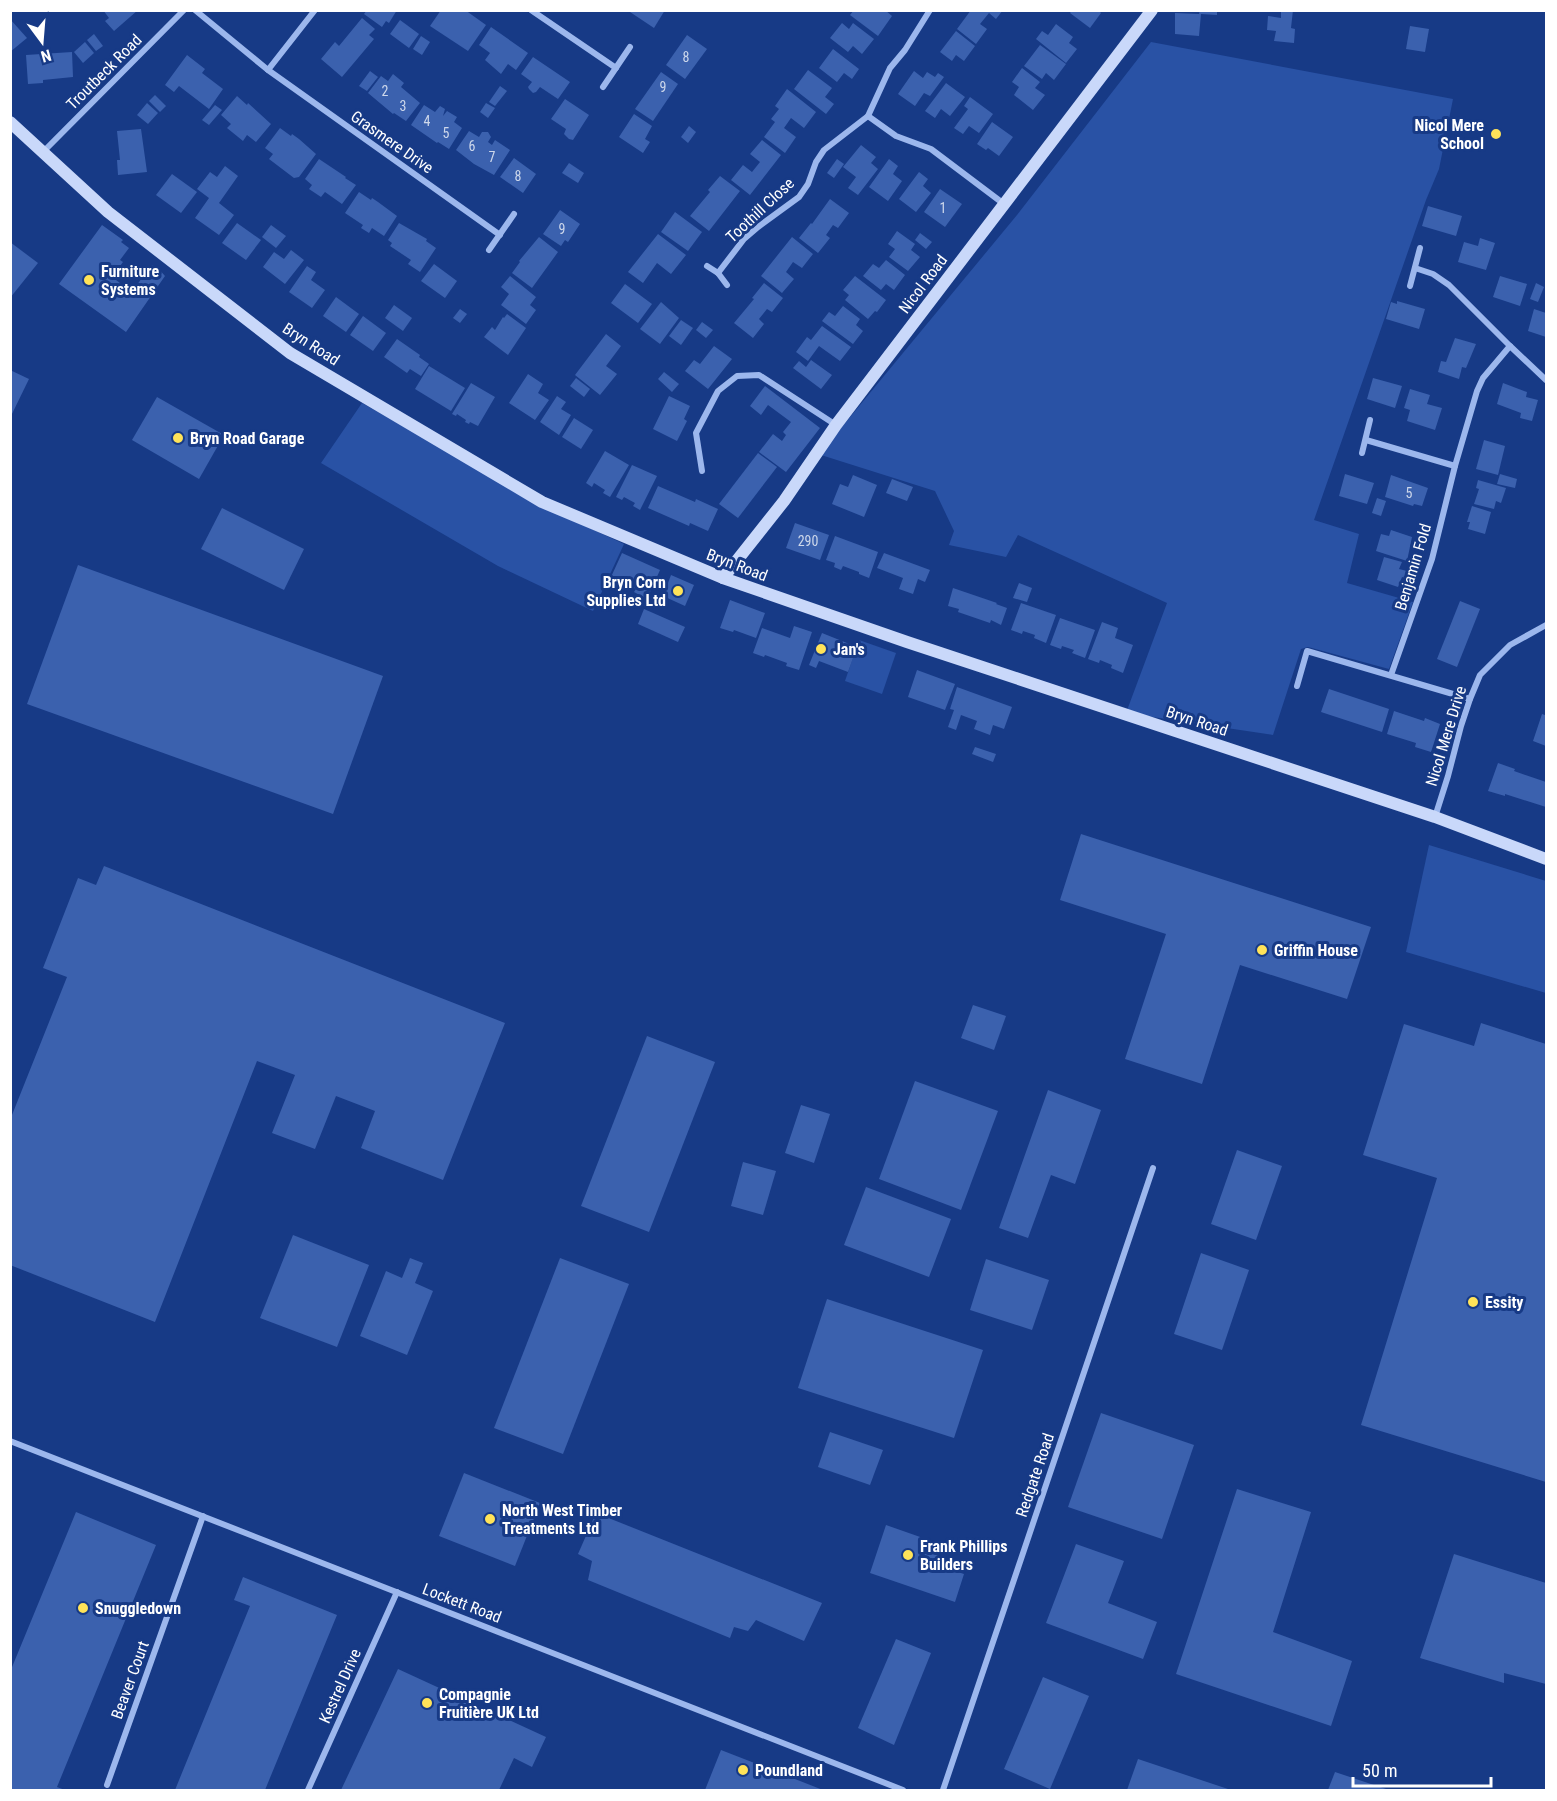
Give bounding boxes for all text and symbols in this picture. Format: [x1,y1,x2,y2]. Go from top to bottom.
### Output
north arrow [12,12,72,72]
street label: Troutbeck Road [62,30,146,114]
text: N [39,45,53,66]
house number: 8 [683,49,690,65]
house number: 9 [660,79,666,95]
house number: 2 [382,83,389,99]
house number: 3 [400,98,406,114]
street label: Grasmere Drive [347,107,437,177]
house number: 4 [424,113,431,129]
place label: Nicol Mere School [1415,116,1484,153]
house number: 5 [443,125,450,141]
marker: Nicol Mere School [1489,127,1503,141]
house number: 6 [469,138,476,154]
house number: 7 [489,149,496,165]
house number: 8 [515,168,522,184]
street label: Toothill Close [722,174,798,246]
house number: 1 [940,200,946,216]
house number: 9 [559,221,565,237]
street label: Nicol Road [895,251,951,317]
place label: Furniture Systems [101,262,159,299]
marker: Furniture Systems [82,273,96,287]
street label: Bryn Road [279,319,343,369]
place label: Bryn Road Garage [190,429,305,448]
marker: Bryn Road Garage [171,431,185,445]
house number: 5 [1406,485,1413,501]
street label: Benjamin Fold [1391,521,1435,613]
house number: 290 [798,533,818,549]
street label: Bryn Road [704,545,770,585]
place label: Bryn Corn Supplies Ltd [586,573,666,610]
marker: Bryn Corn Supplies Ltd [671,584,685,598]
place label: Jan's [833,640,865,659]
marker: Jan's [814,642,828,656]
street label: Nicol Mere Drive [1422,684,1470,788]
street label: Bryn Road [1164,702,1230,740]
place label: Griffin House [1274,941,1358,960]
marker: Griffin House [1255,943,1269,957]
place label: Essity [1485,1293,1523,1312]
marker: Essity [1466,1295,1480,1309]
street label: Redgate Road [1012,1431,1058,1519]
place label: North West Timber Treatments Ltd [502,1501,622,1538]
marker: North West Timber Treatments Ltd [483,1512,497,1526]
place label: Frank Phillips Builders [920,1537,1008,1574]
marker: Frank Phillips Builders [901,1548,915,1562]
street label: Lockett Road [420,1579,504,1627]
place label: Snuggledown [95,1599,181,1618]
marker: Snuggledown [76,1601,90,1615]
street label: Beaver Court [107,1638,153,1721]
street label: Kestrel Drive [315,1646,365,1726]
place label: Compagnie Fruitière UK Ltd [439,1685,539,1722]
marker: Compagnie Fruitière UK Ltd [420,1696,434,1710]
scale bar [1353,1750,1491,1788]
text: 50 m [1362,1760,1397,1781]
place label: Poundland [755,1761,823,1780]
marker: Poundland [736,1763,750,1777]

